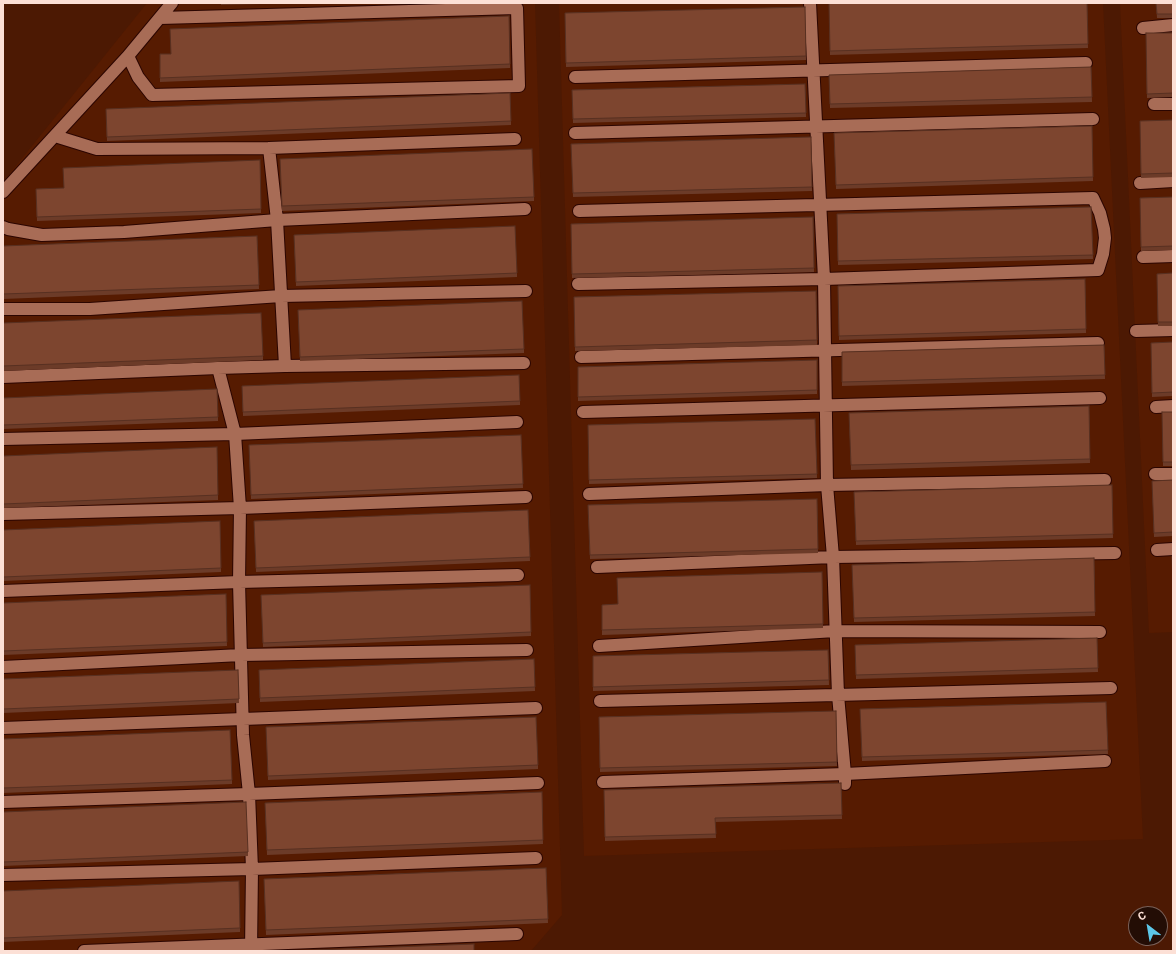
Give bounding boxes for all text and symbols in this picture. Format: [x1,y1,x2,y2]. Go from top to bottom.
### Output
north arrow [1128,906,1168,946]
text: С [1136,909,1149,924]

